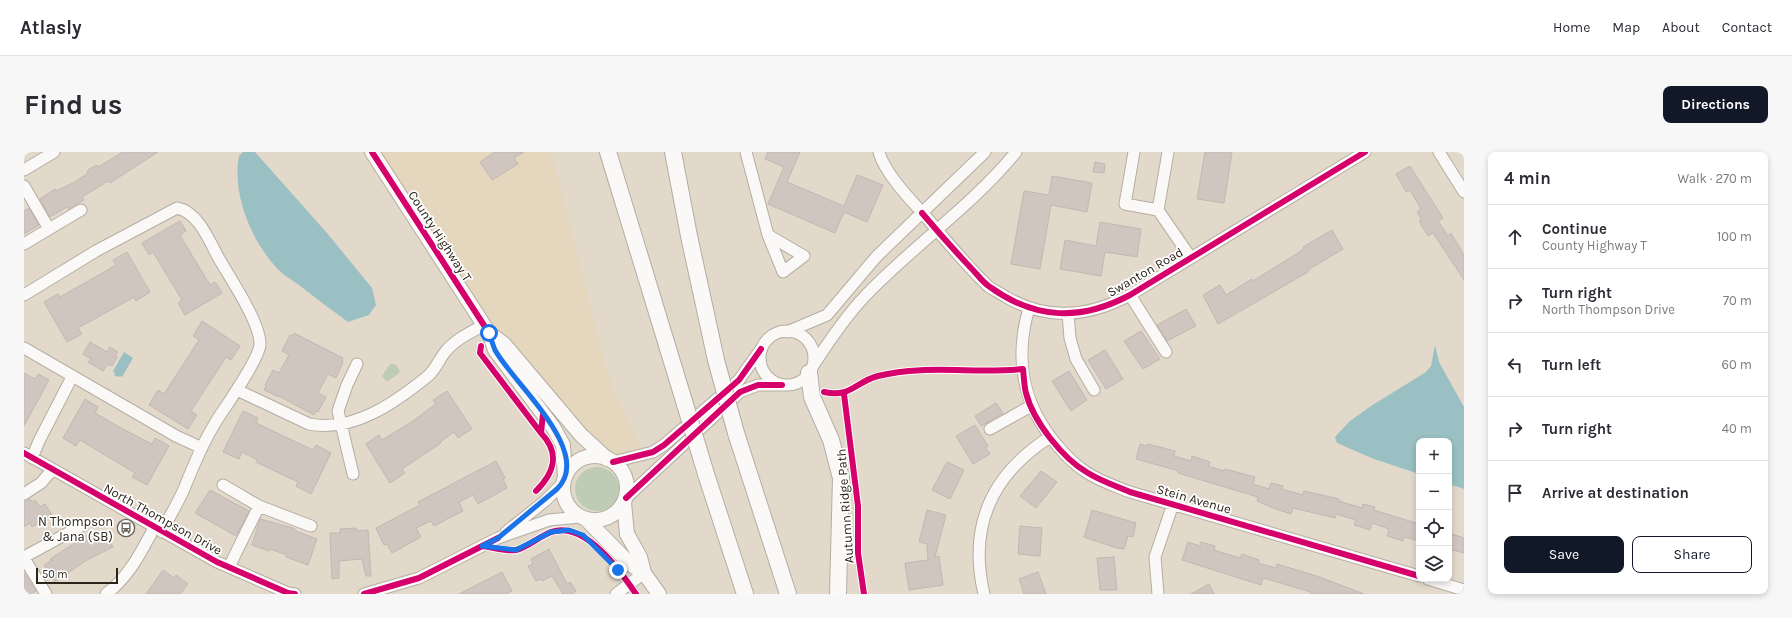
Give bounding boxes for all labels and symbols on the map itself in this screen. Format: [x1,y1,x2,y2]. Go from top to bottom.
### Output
street label: County Highway T [405,188,475,284]
street label: Swanton Road [1104,244,1186,300]
route start [480,324,498,342]
street label: Autumn Ridge Path [834,448,856,564]
street label: North Thompson Drive [101,480,225,558]
street label: Stein Avenue [1155,481,1233,517]
place label: N Thompson & Jana (SB) [38,514,113,544]
bus stop icon: N Thompson & Jana (SB) [116,518,136,538]
route end [609,561,627,579]
scale bar [36,566,118,585]

